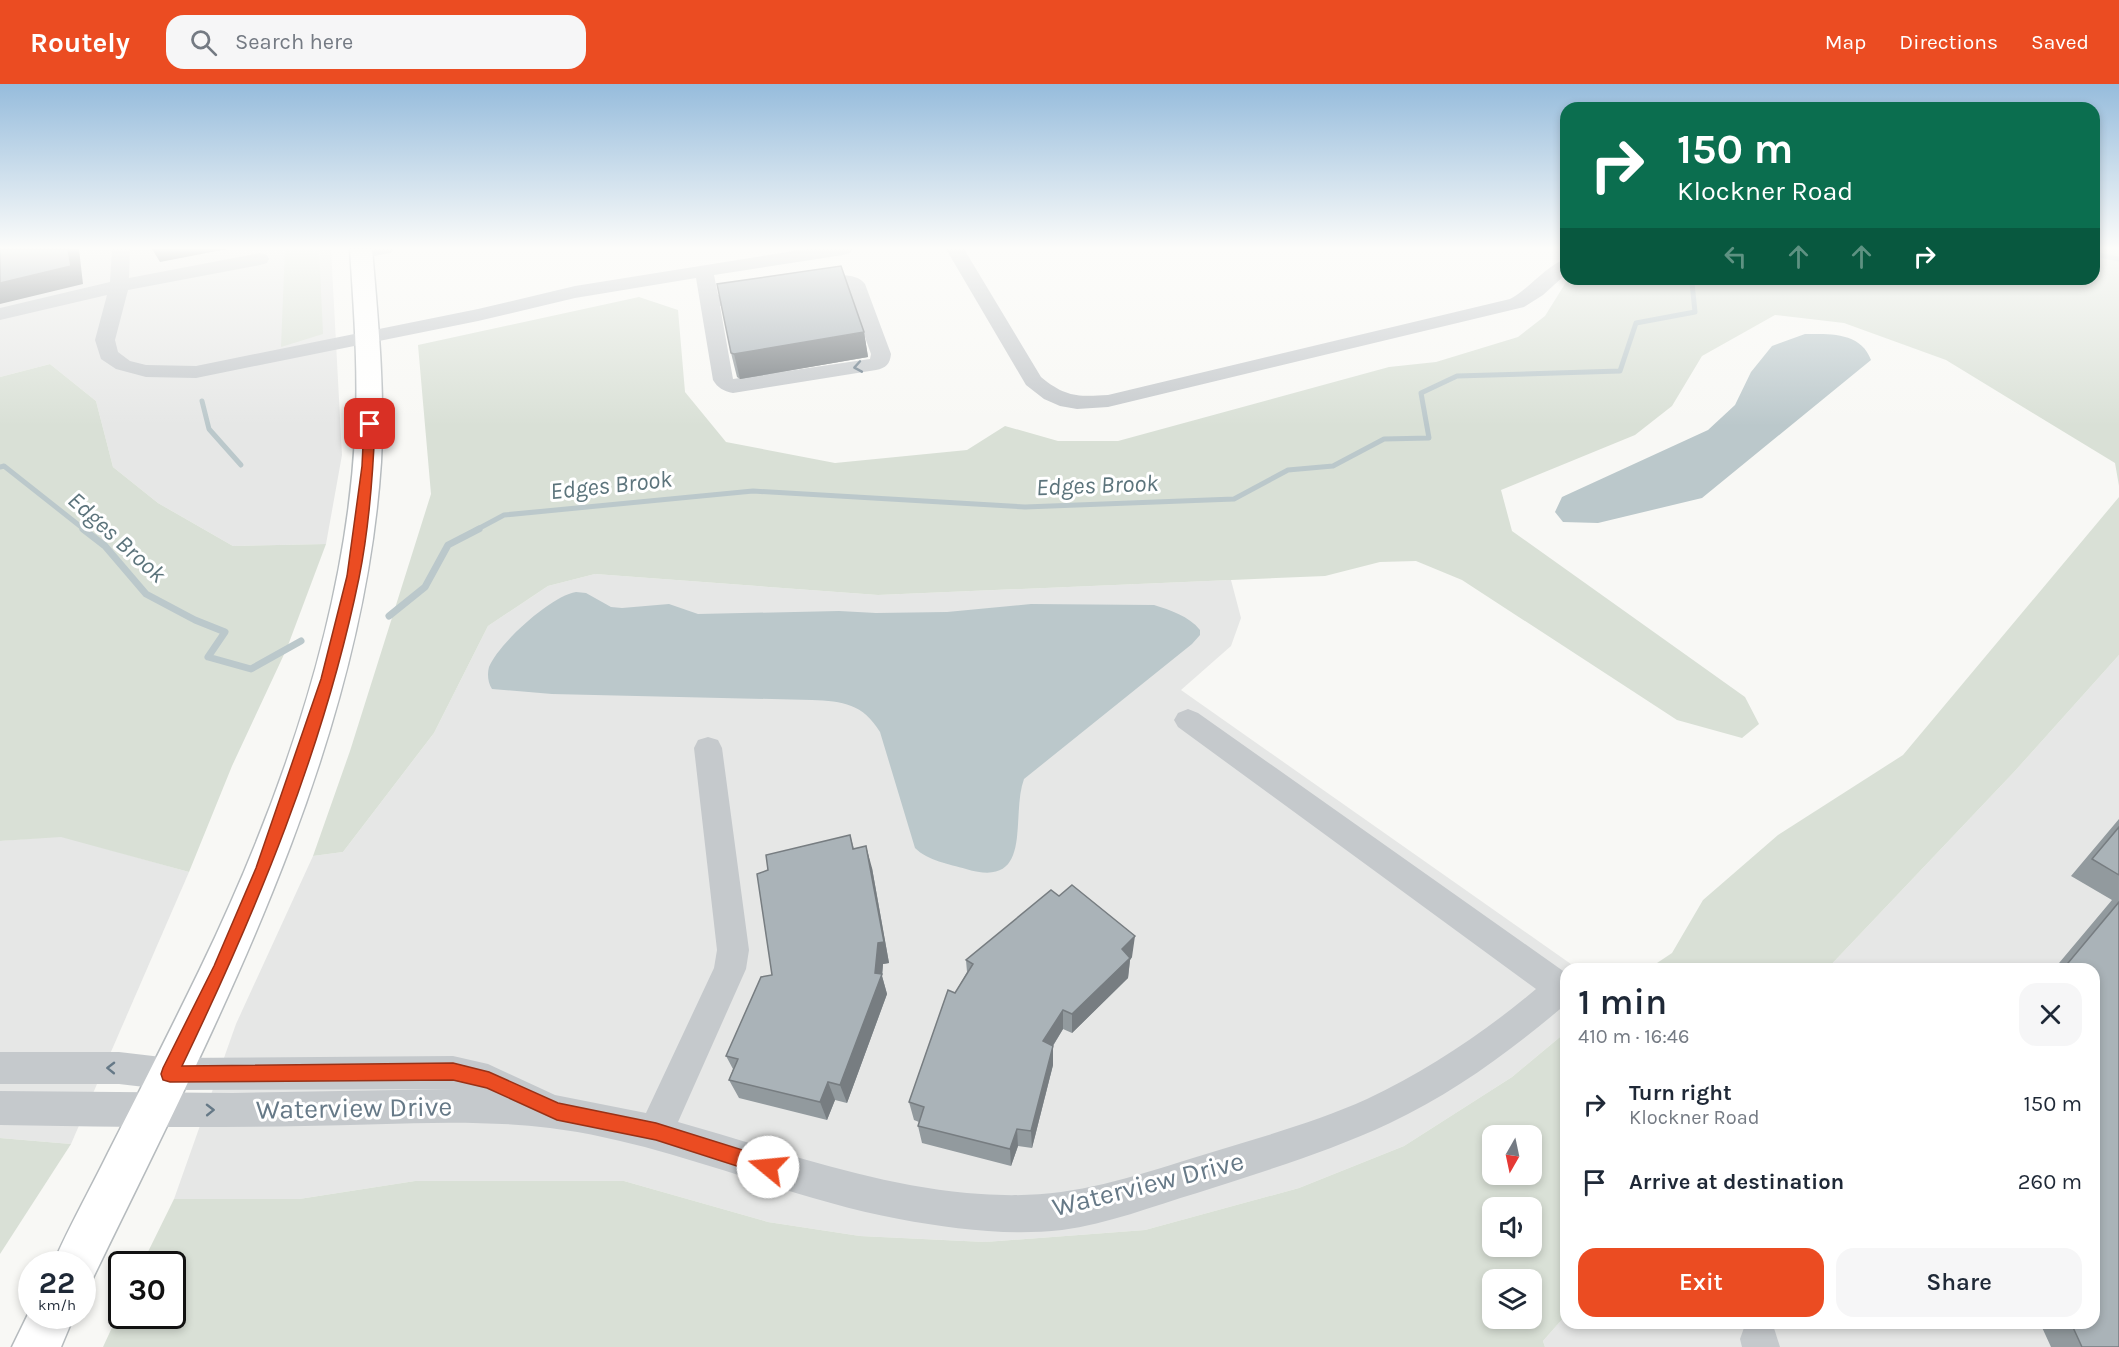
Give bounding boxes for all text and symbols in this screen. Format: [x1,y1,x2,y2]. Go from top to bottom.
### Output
search box [166,15,586,69]
text: Routely [30,26,130,59]
icon: search [187,26,220,59]
text: Search here [235,29,353,55]
text: Map [1825,30,1866,54]
text: Directions [1899,30,1998,54]
text: Saved [2031,30,2089,54]
text: 150 m [1677,124,1793,174]
icon: right [1578,126,1656,204]
text: Klockner Road [1677,175,1853,207]
icon: left [1719,240,1752,273]
icon: ahead [1782,240,1815,273]
icon: ahead [1845,240,1878,273]
icon: right [1908,240,1941,273]
one-way arrow [854,360,864,373]
pin [344,398,395,449]
icon: arrive [353,407,386,440]
water label: Edges Brook [549,465,674,505]
water label: Edges Brook [1035,469,1159,501]
water label: Edges Brook [62,486,172,589]
text: 1 min [1578,981,1667,1023]
button: close [2019,983,2082,1046]
text: 410 m · 16:46 [1578,1025,1689,1048]
one-way arrow [107,1062,116,1074]
text: Turn right [1629,1080,1732,1106]
icon: right [1578,1088,1611,1121]
street label: Waterview Drive [256,1090,452,1126]
text: 150 m [2023,1091,2082,1117]
one-way arrow [206,1104,215,1116]
text: Klockner Road [1629,1106,1760,1129]
north arrow [1482,1125,1542,1185]
map controls [1482,1125,1542,1329]
position arrow [736,1135,800,1199]
street label: Waterview Drive [1049,1145,1247,1223]
icon: arrive [1578,1166,1611,1199]
text: Arrive at destination [1629,1169,1844,1195]
text: 260 m [2018,1169,2082,1195]
button: sound [1482,1197,1542,1257]
button: Exit [1578,1248,1824,1317]
button: Share [1836,1248,2082,1317]
speed limit sign: 30 [108,1251,186,1329]
text: 22 [39,1265,75,1301]
button: layers [1482,1269,1542,1329]
text: km/h [38,1296,76,1314]

